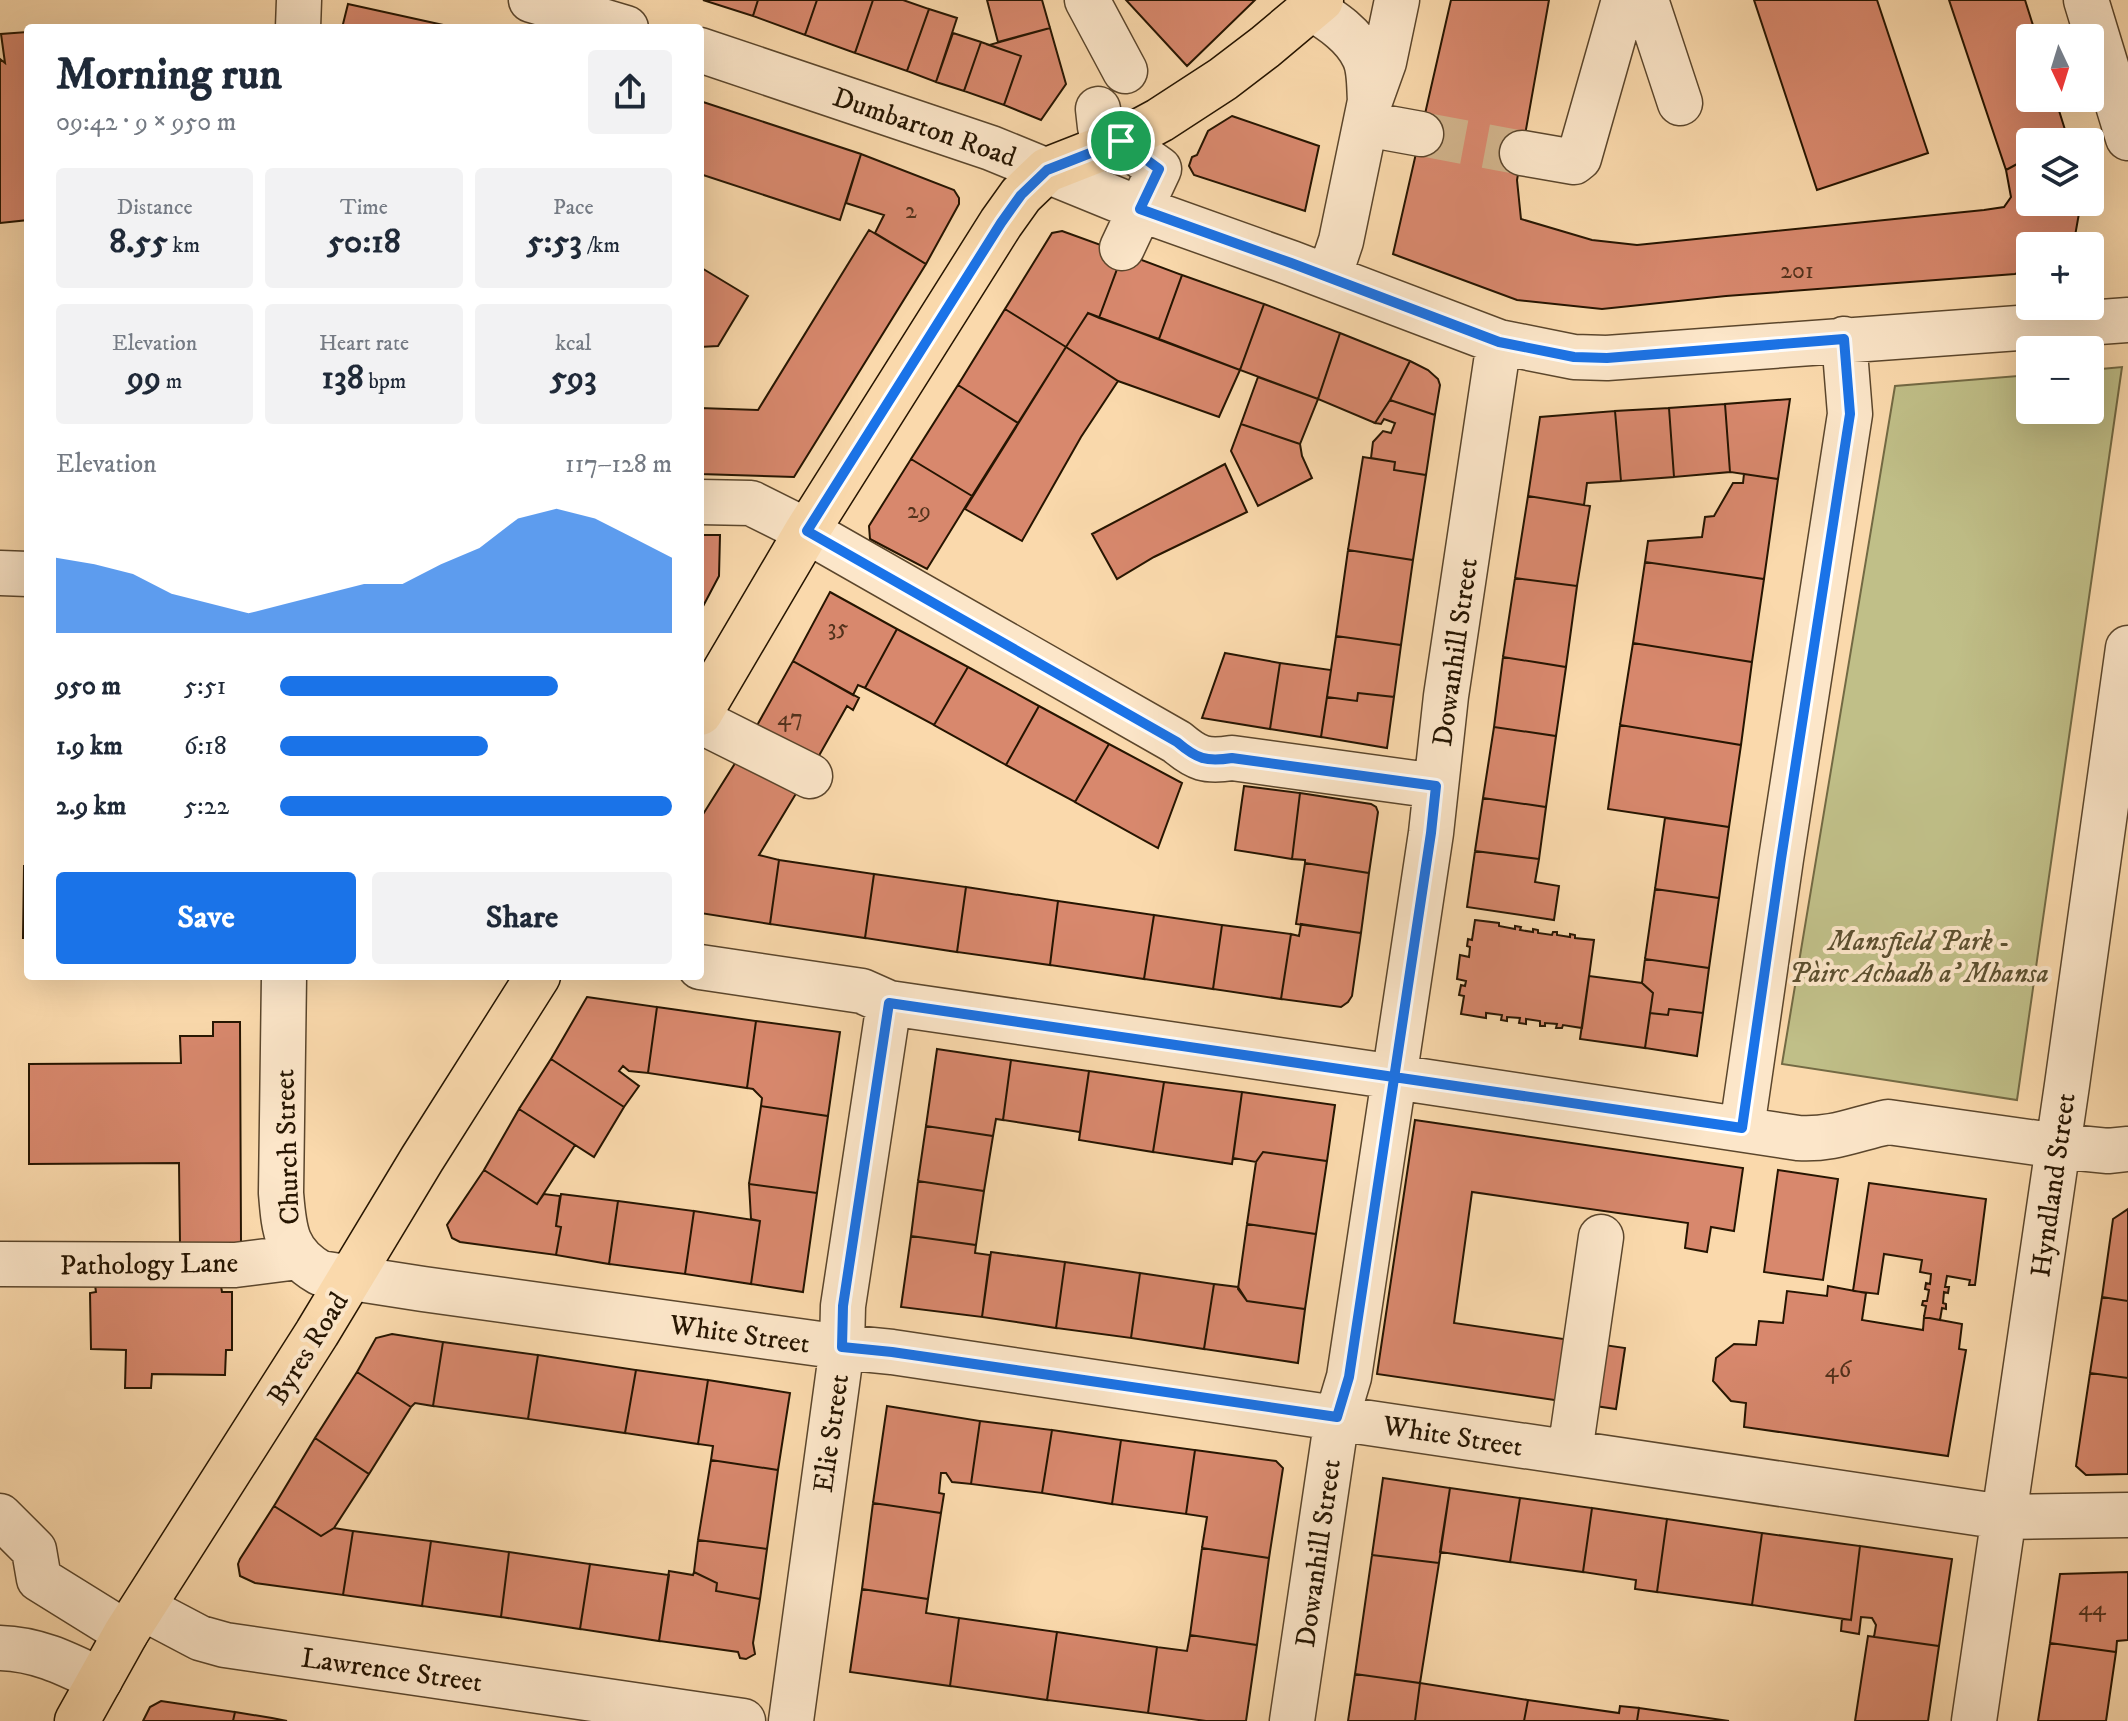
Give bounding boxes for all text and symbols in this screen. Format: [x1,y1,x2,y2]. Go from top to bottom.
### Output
north arrow [2016,24,2104,112]
map controls [2016,24,2104,424]
text: Morning run [56,48,282,103]
button: share [588,50,672,134]
street label: Dumbarton Road [828,80,1021,175]
text: 09:42 · 9 × 950 m [56,106,236,139]
pin [1087,107,1155,175]
icon: arrive [1099,119,1143,163]
button: layers [2016,128,2104,216]
text: Distance [117,194,193,221]
text: Time [340,194,388,221]
text: Pace [553,194,594,221]
house number: 2 [905,196,917,226]
text: 8.55 [109,221,168,263]
text: 50:18 [327,221,401,263]
text: 5:53 [527,221,582,263]
text: km [168,232,200,259]
text: /km [582,232,620,259]
button: + [2016,232,2104,320]
house number: 201 [1780,256,1814,286]
text: Elevation [112,330,197,357]
text: Heart rate [319,330,409,357]
text: kcal [555,330,591,357]
button: − [2016,336,2104,424]
text: 99 [127,357,161,399]
text: 138 [322,357,364,399]
text: 593 [550,357,597,399]
text: m [161,368,182,395]
text: bpm [364,368,406,395]
text: Elevation [56,448,157,481]
text: 117–128 m [565,448,672,481]
house number: 29 [907,496,931,526]
street label: Dowanhill Street [1425,556,1486,749]
house number: 35 [828,613,849,643]
text: 950 m [56,670,121,703]
text: 5:51 [184,670,226,703]
house number: 47 [777,703,803,733]
text: 1.9 km [56,730,123,763]
text: 6:18 [184,730,227,763]
text: 2.9 km [56,790,126,823]
text: 5:22 [184,790,229,823]
button: Save [56,872,356,964]
button: Share [372,872,672,964]
park label: Mansfield Park - Pàirc Achadh a' Mhansa [1789,924,2049,991]
street label: Church Street [267,1068,308,1225]
street label: Hyndland Street [2023,1091,2084,1280]
street label: Pathology Lane [59,1245,239,1284]
street label: Byres Road [260,1286,357,1412]
street label: White Street [667,1307,812,1362]
house number: 46 [1825,1355,1853,1385]
street label: Elie Street [806,1372,857,1495]
street label: White Street [1379,1408,1525,1465]
street label: Dowanhill Street [1288,1457,1349,1650]
house number: 44 [2078,1593,2107,1623]
street label: Lawrence Street [299,1640,485,1701]

